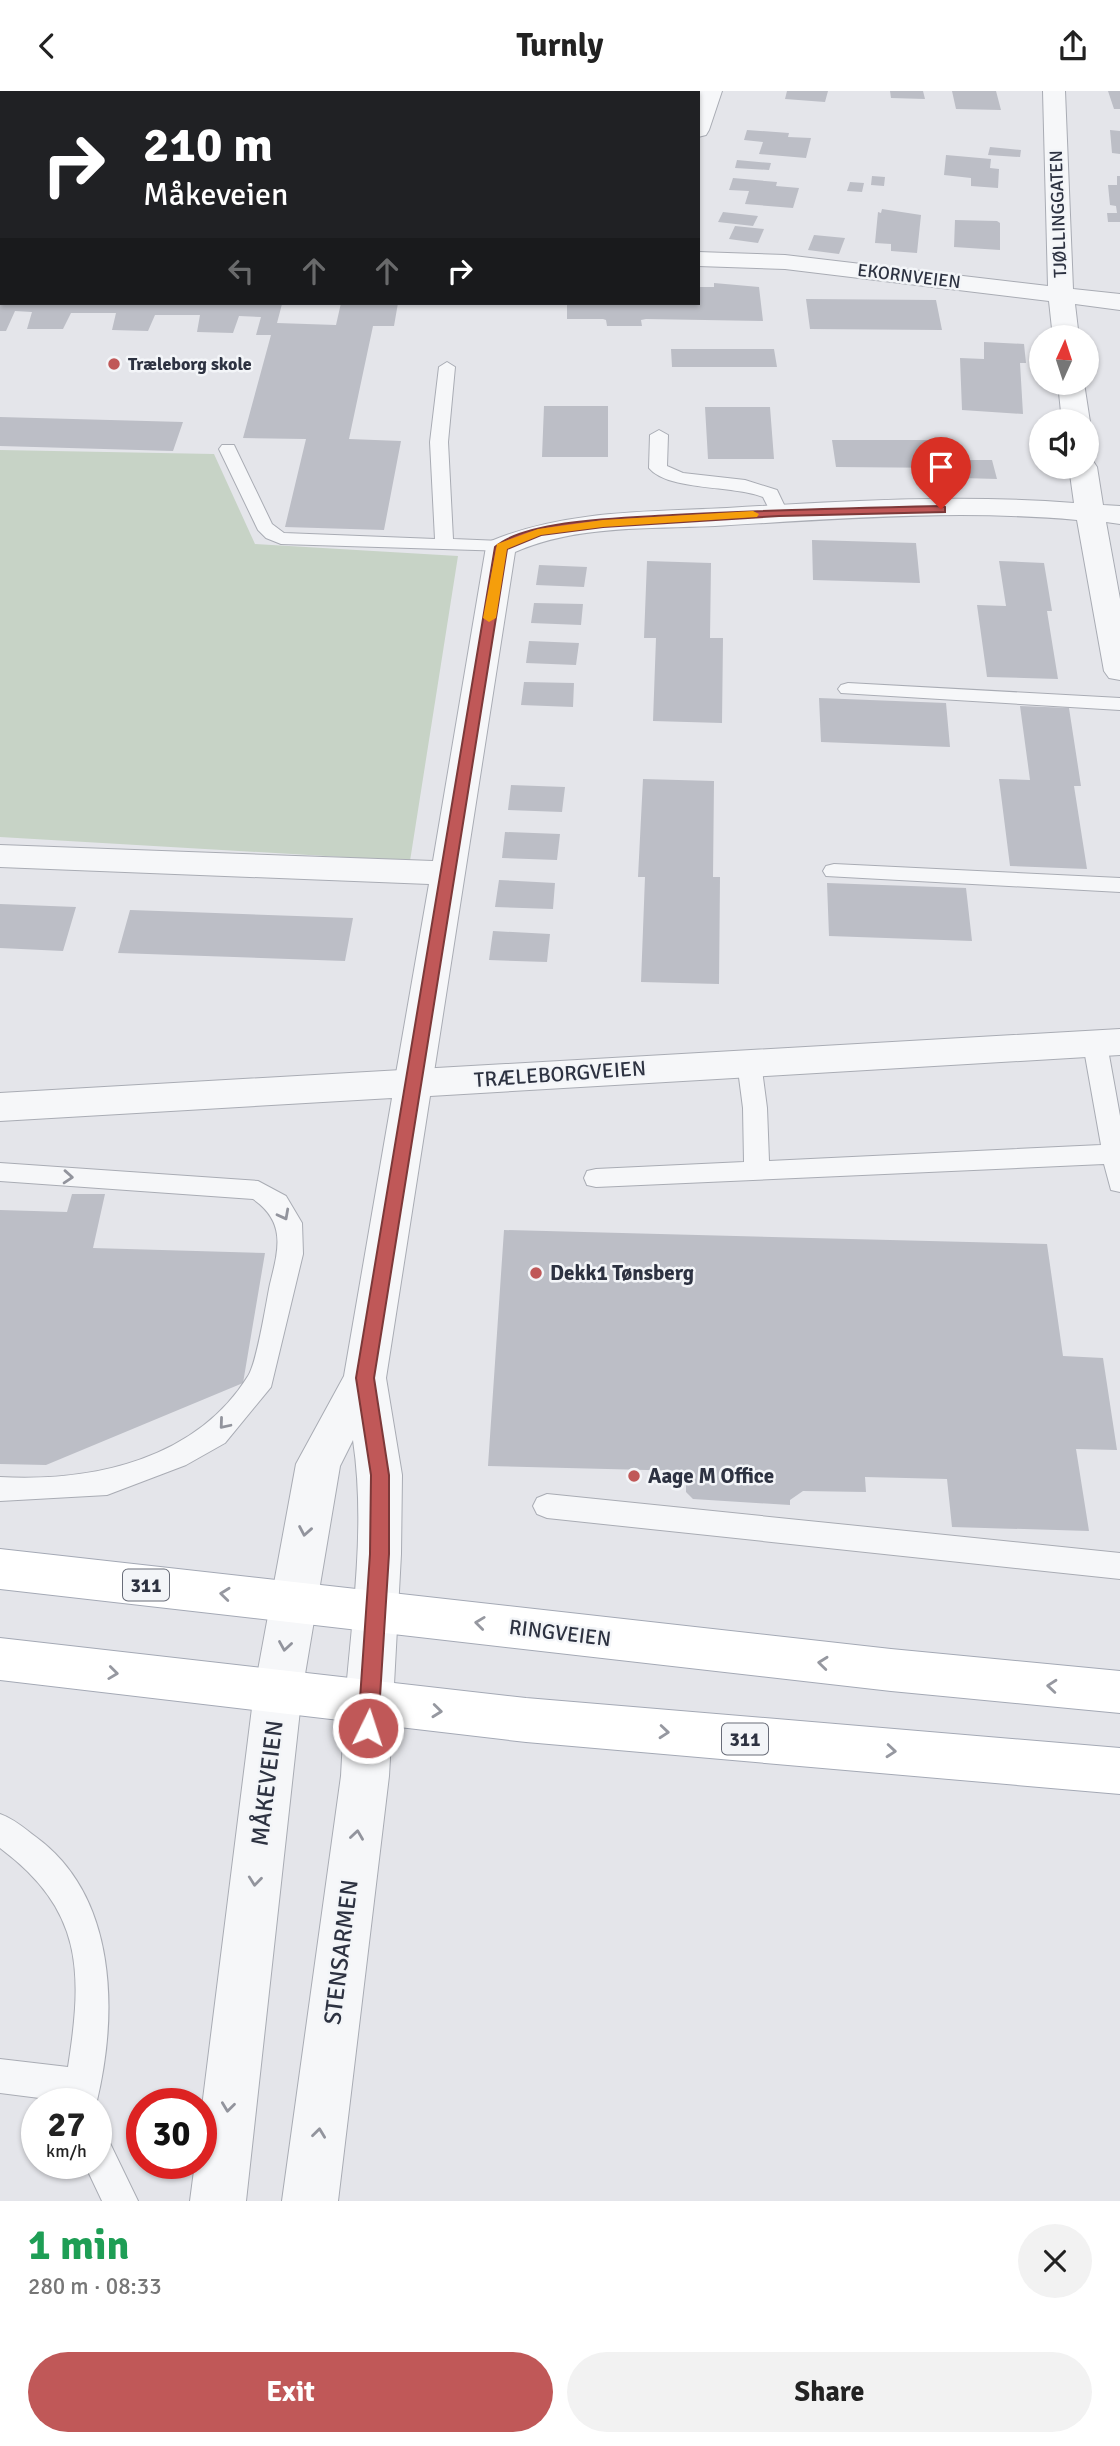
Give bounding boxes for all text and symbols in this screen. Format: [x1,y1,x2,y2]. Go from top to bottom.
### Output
text: Turnly [517,26,603,65]
icon: back [28,27,66,65]
icon: share [1054,27,1092,65]
text: 210 m [143,115,273,175]
icon: right [28,119,119,210]
street label: TJØLLINGGATEN [1045,150,1071,278]
text: Måkeveien [143,175,288,214]
icon: left [222,252,260,290]
icon: ahead [295,252,333,290]
icon: ahead [368,252,406,290]
icon: right [441,252,479,290]
street label: EKORNVEIEN [856,259,962,293]
north arrow [1029,325,1099,395]
map controls [1029,325,1099,479]
place label: Træleborg skole [128,353,252,375]
marker: Træleborg skole [106,356,122,372]
button: sound [1029,409,1099,479]
pin [911,437,971,509]
icon: arrive [922,448,960,486]
street label: TRÆLEBORGVEIEN [473,1055,647,1093]
one-way arrow [63,1169,74,1184]
one-way arrow [276,1208,289,1221]
place label: Dekk1 Tønsberg [550,1260,694,1286]
marker: Dekk1 Tønsberg [528,1265,544,1281]
one-way arrow [220,1417,233,1429]
place label: Aage M Office [648,1463,774,1489]
marker: Aage M Office [626,1468,642,1484]
one-way arrow [298,1525,313,1537]
road number: 311 [123,1569,169,1601]
one-way arrow [219,1586,231,1601]
street label: RINGVEIEN [508,1614,612,1652]
one-way arrow [474,1616,486,1631]
one-way arrow [278,1641,293,1652]
one-way arrow [817,1655,829,1670]
one-way arrow [107,1665,119,1680]
one-way arrow [1046,1679,1057,1694]
position arrow [331,1691,405,1765]
one-way arrow [431,1704,443,1719]
street label: MÅKEVEIEN [244,1719,290,1847]
road number: 311 [722,1723,768,1755]
one-way arrow [659,1724,670,1739]
one-way arrow [885,1743,896,1758]
one-way arrow [349,1829,364,1841]
one-way arrow [248,1875,263,1887]
street label: STENSARMEN [317,1878,365,2026]
speed limit sign: 30 [126,2088,217,2179]
one-way arrow [221,2101,236,2113]
text: 27 [48,2103,85,2146]
one-way arrow [311,2127,326,2139]
text: km/h [46,2140,87,2162]
text: 1 min [28,2220,129,2271]
button: close [1018,2224,1092,2298]
text: 280 m · 08:33 [28,2272,162,2301]
button: Exit [28,2352,553,2432]
button: Share [567,2352,1092,2432]

